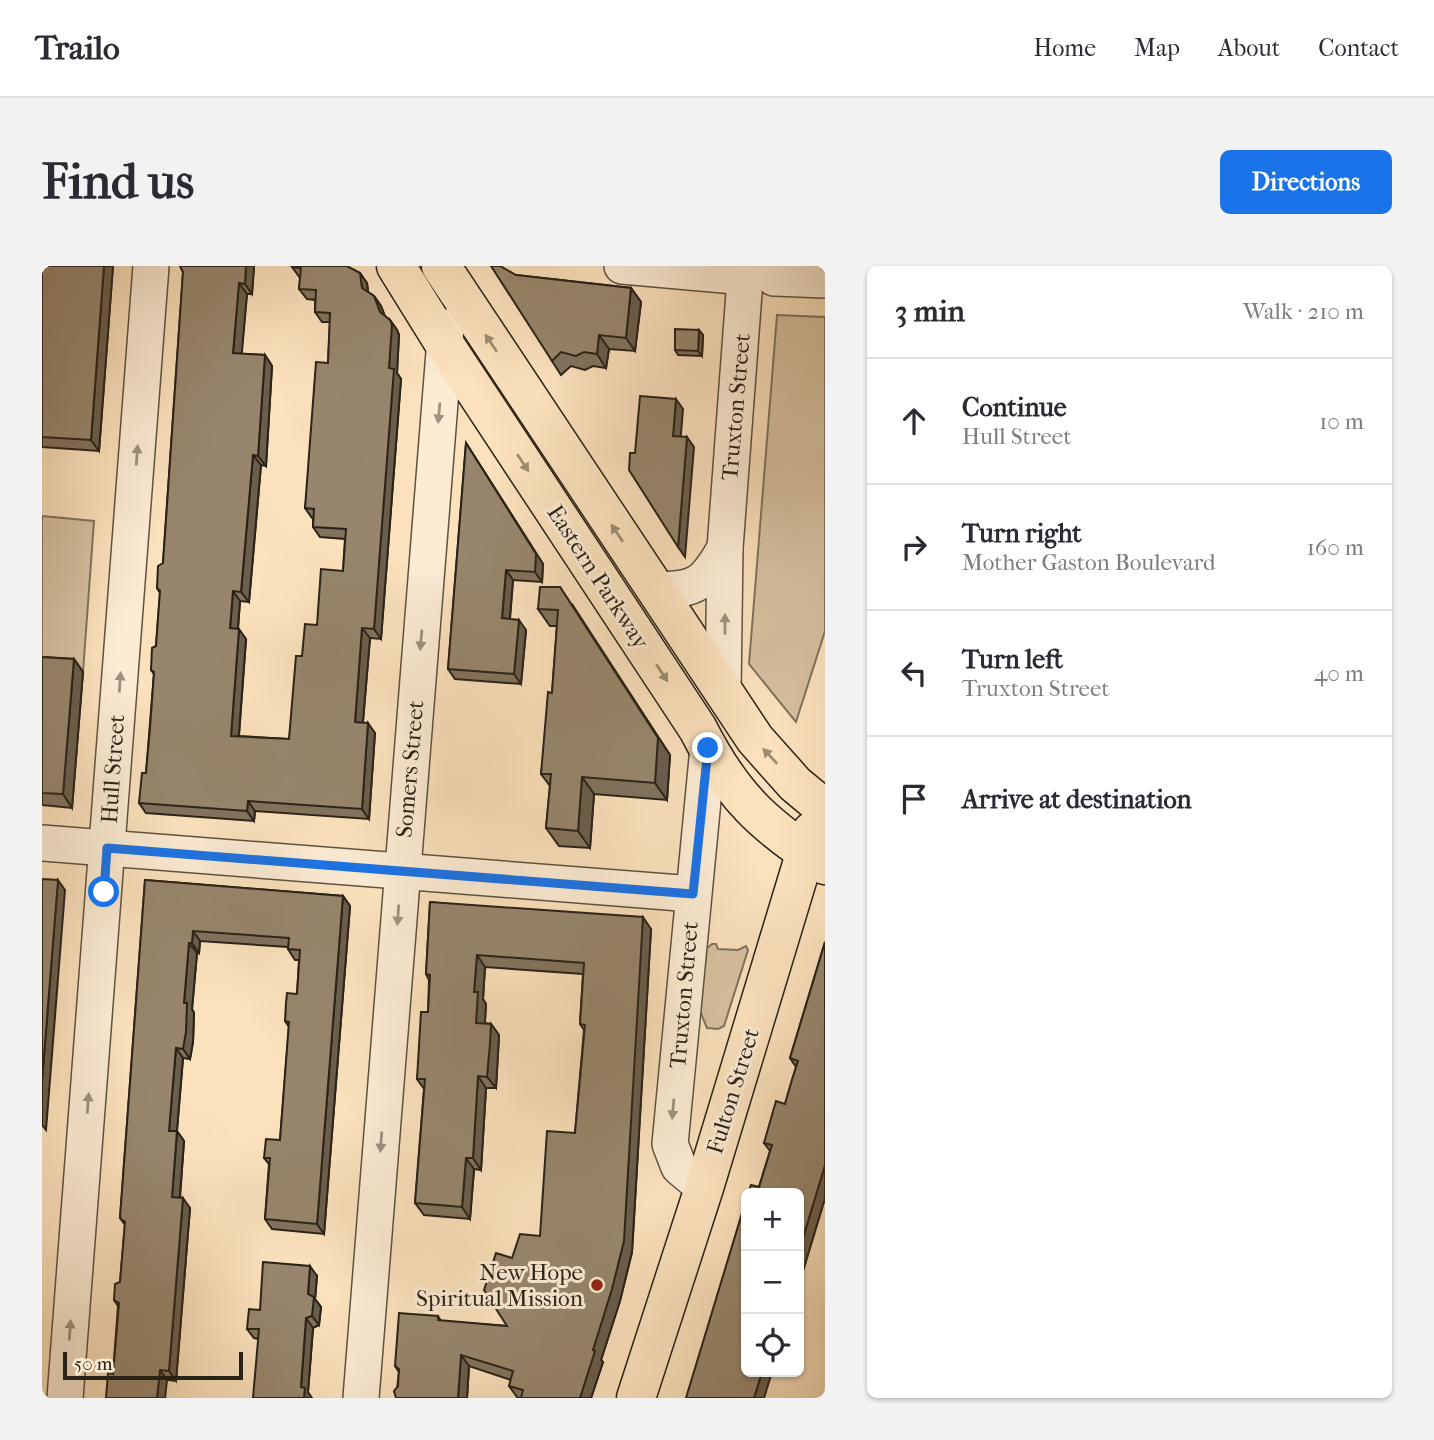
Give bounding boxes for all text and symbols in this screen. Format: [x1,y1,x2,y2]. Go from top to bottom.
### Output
text: Trailo [35,29,120,68]
text: Home [1034,34,1096,62]
text: Map [1134,34,1180,62]
text: About [1218,34,1280,62]
text: Contact [1318,34,1399,62]
button: Directions [1220,150,1392,214]
text: Find us [42,153,194,211]
text: 3 min [895,294,965,329]
text: Walk · 210 m [1243,298,1364,325]
street label: Truxton Street [716,332,756,482]
one-way arrow [485,333,498,353]
text: Continue [962,392,1067,423]
one-way arrow [433,402,444,424]
icon: ahead [895,402,933,440]
text: 10 m [1319,408,1364,435]
text: Hull Street [962,423,1071,450]
one-way arrow [132,444,143,466]
one-way arrow [516,454,530,472]
street label: Eastern Parkway [541,500,655,655]
text: Turn right [962,518,1082,549]
one-way arrow [611,523,624,542]
icon: right [895,528,933,566]
text: 160 m [1307,534,1364,561]
text: Mother Gaston Boulevard [962,549,1216,576]
one-way arrow [719,612,731,634]
one-way arrow [415,629,426,651]
text: Turn left [962,644,1063,675]
icon: left [895,654,933,692]
text: 40 m [1314,660,1364,687]
one-way arrow [655,664,668,683]
one-way arrow [115,671,126,693]
text: Truxton Street [962,675,1110,702]
street label: Somers Street [391,699,429,839]
street label: Hull Street [96,714,130,824]
route end [692,732,723,763]
one-way arrow [762,747,778,765]
icon: arrive [895,780,933,818]
text: Arrive at destination [962,784,1192,815]
route start [88,876,119,907]
one-way arrow [393,904,404,926]
street label: Truxton Street [664,920,704,1070]
street label: Fulton Street [701,1025,765,1157]
one-way arrow [82,1092,93,1114]
one-way arrow [667,1098,678,1120]
one-way arrow [375,1131,386,1153]
map controls [741,1188,804,1377]
button: + [741,1188,804,1251]
button: − [741,1251,804,1314]
place label: New Hope Spiritual Mission [416,1259,584,1312]
marker: New Hope Spiritual Mission [589,1277,605,1293]
button: locate [741,1314,804,1377]
one-way arrow [65,1319,76,1341]
scale bar [63,1349,243,1381]
text: 50 m [74,1353,113,1375]

